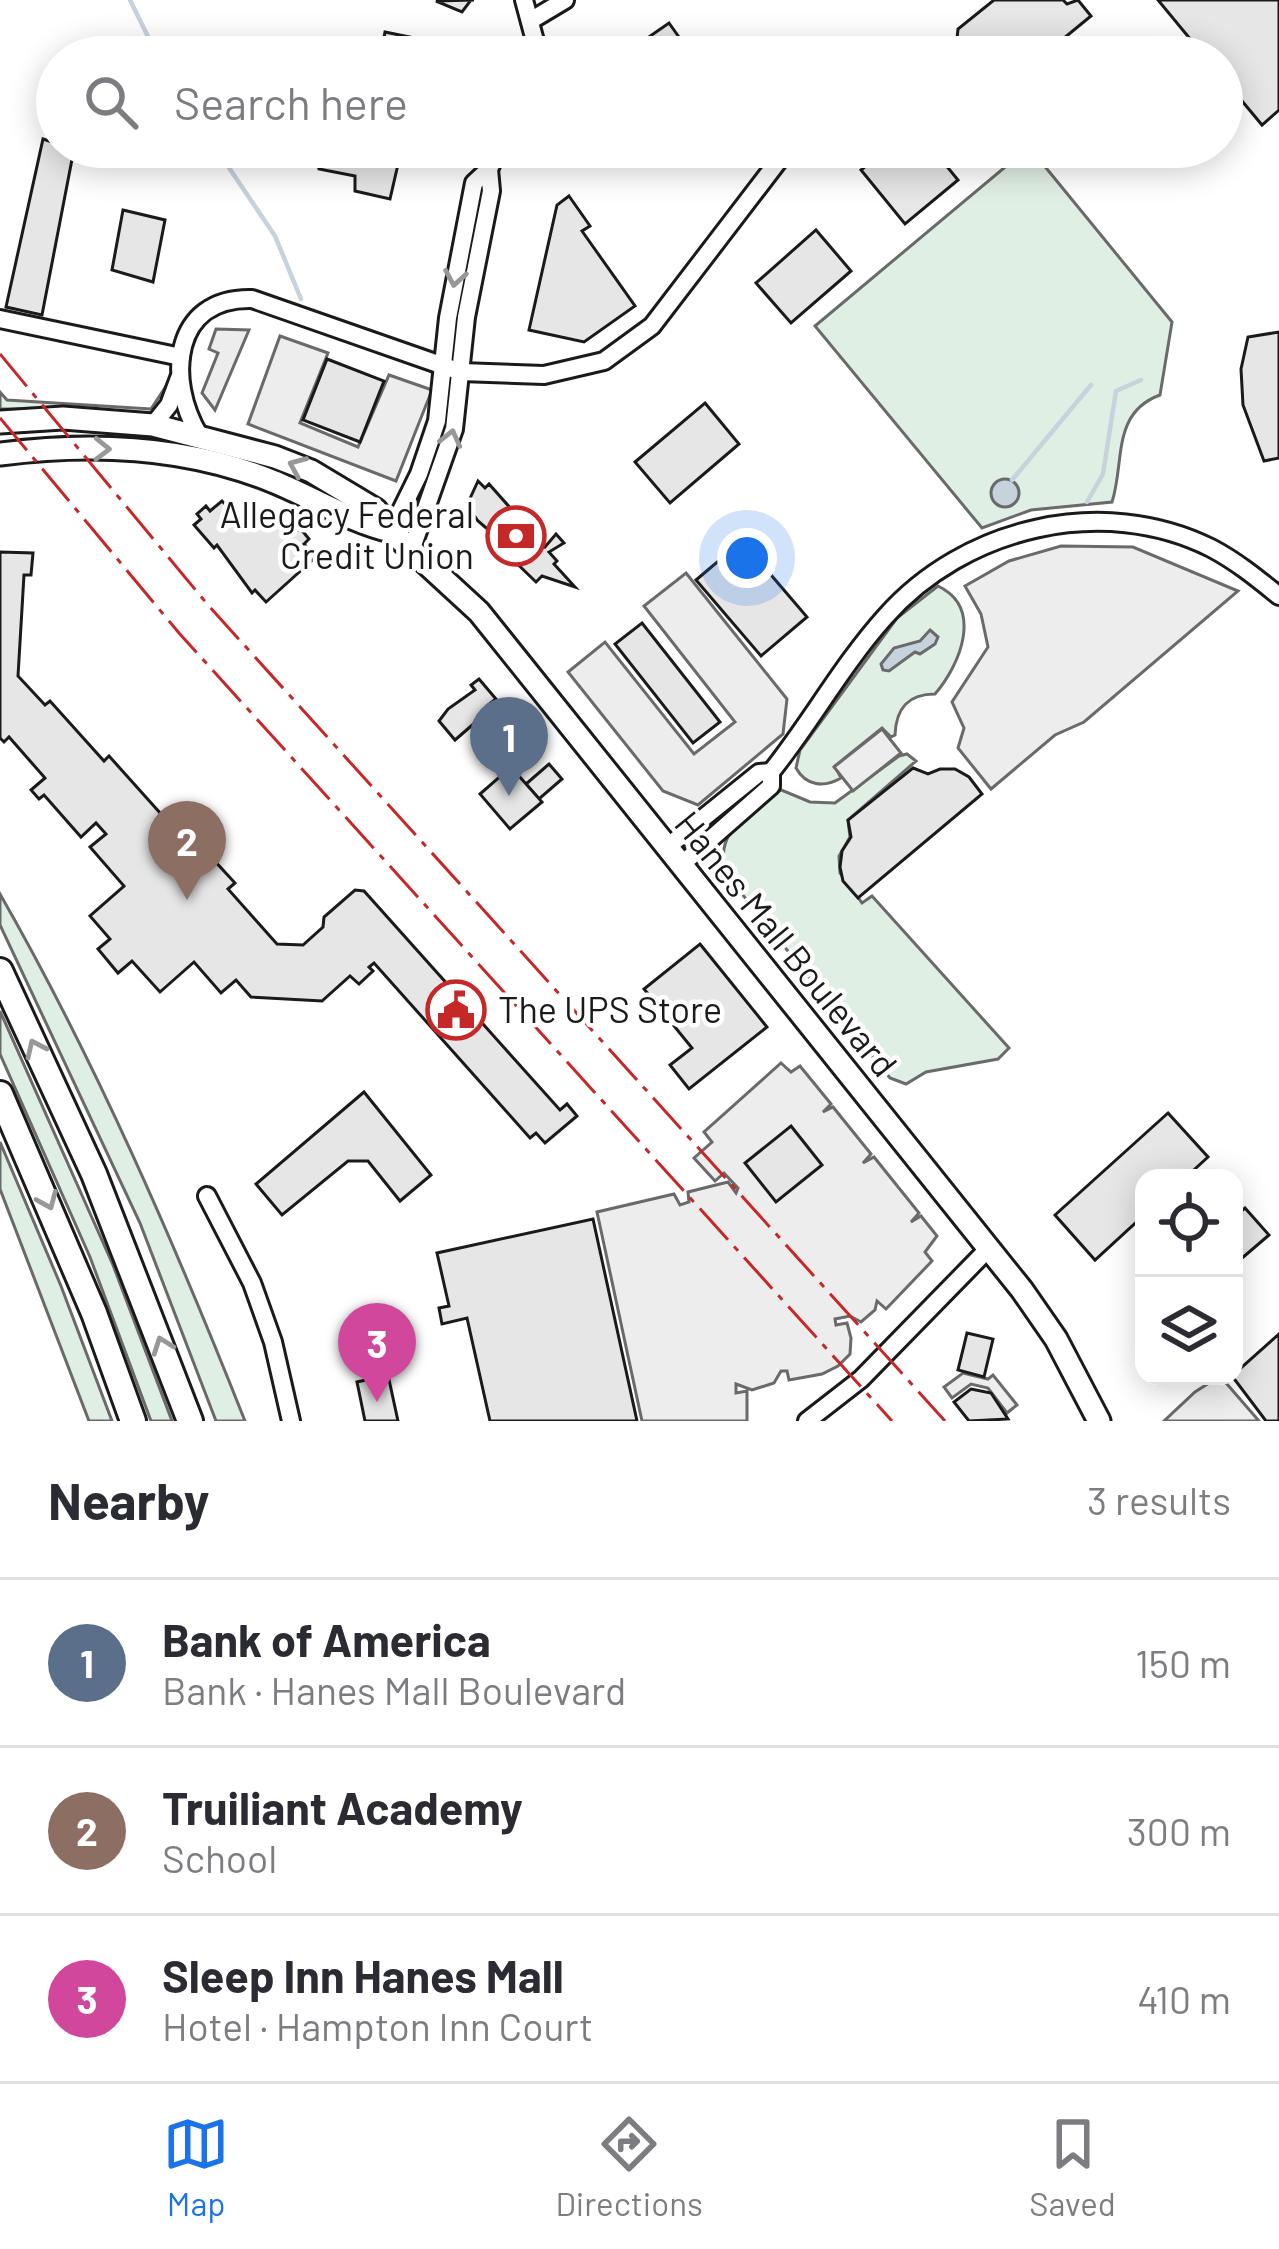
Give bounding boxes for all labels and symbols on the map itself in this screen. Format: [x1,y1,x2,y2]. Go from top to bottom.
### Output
one-way arrow [443,268,468,288]
one-way arrow [437,429,462,449]
one-way arrow [93,435,112,461]
one-way arrow [287,456,308,480]
place label: Allegacy Federal Credit Union [220,492,474,576]
bank icon: Allegacy Federal Credit Union [485,505,547,567]
your location [717,528,777,588]
pin: 1 [470,697,548,796]
pin: 2 [148,801,226,900]
street label: Hanes Mall Boulevard [667,802,907,1084]
public building icon: The UPS Store [425,979,487,1041]
place label: The UPS Store [498,987,722,1030]
one-way arrow [26,1039,50,1060]
one-way arrow [34,1190,58,1211]
pin: 3 [338,1303,416,1402]
one-way arrow [152,1336,176,1357]

